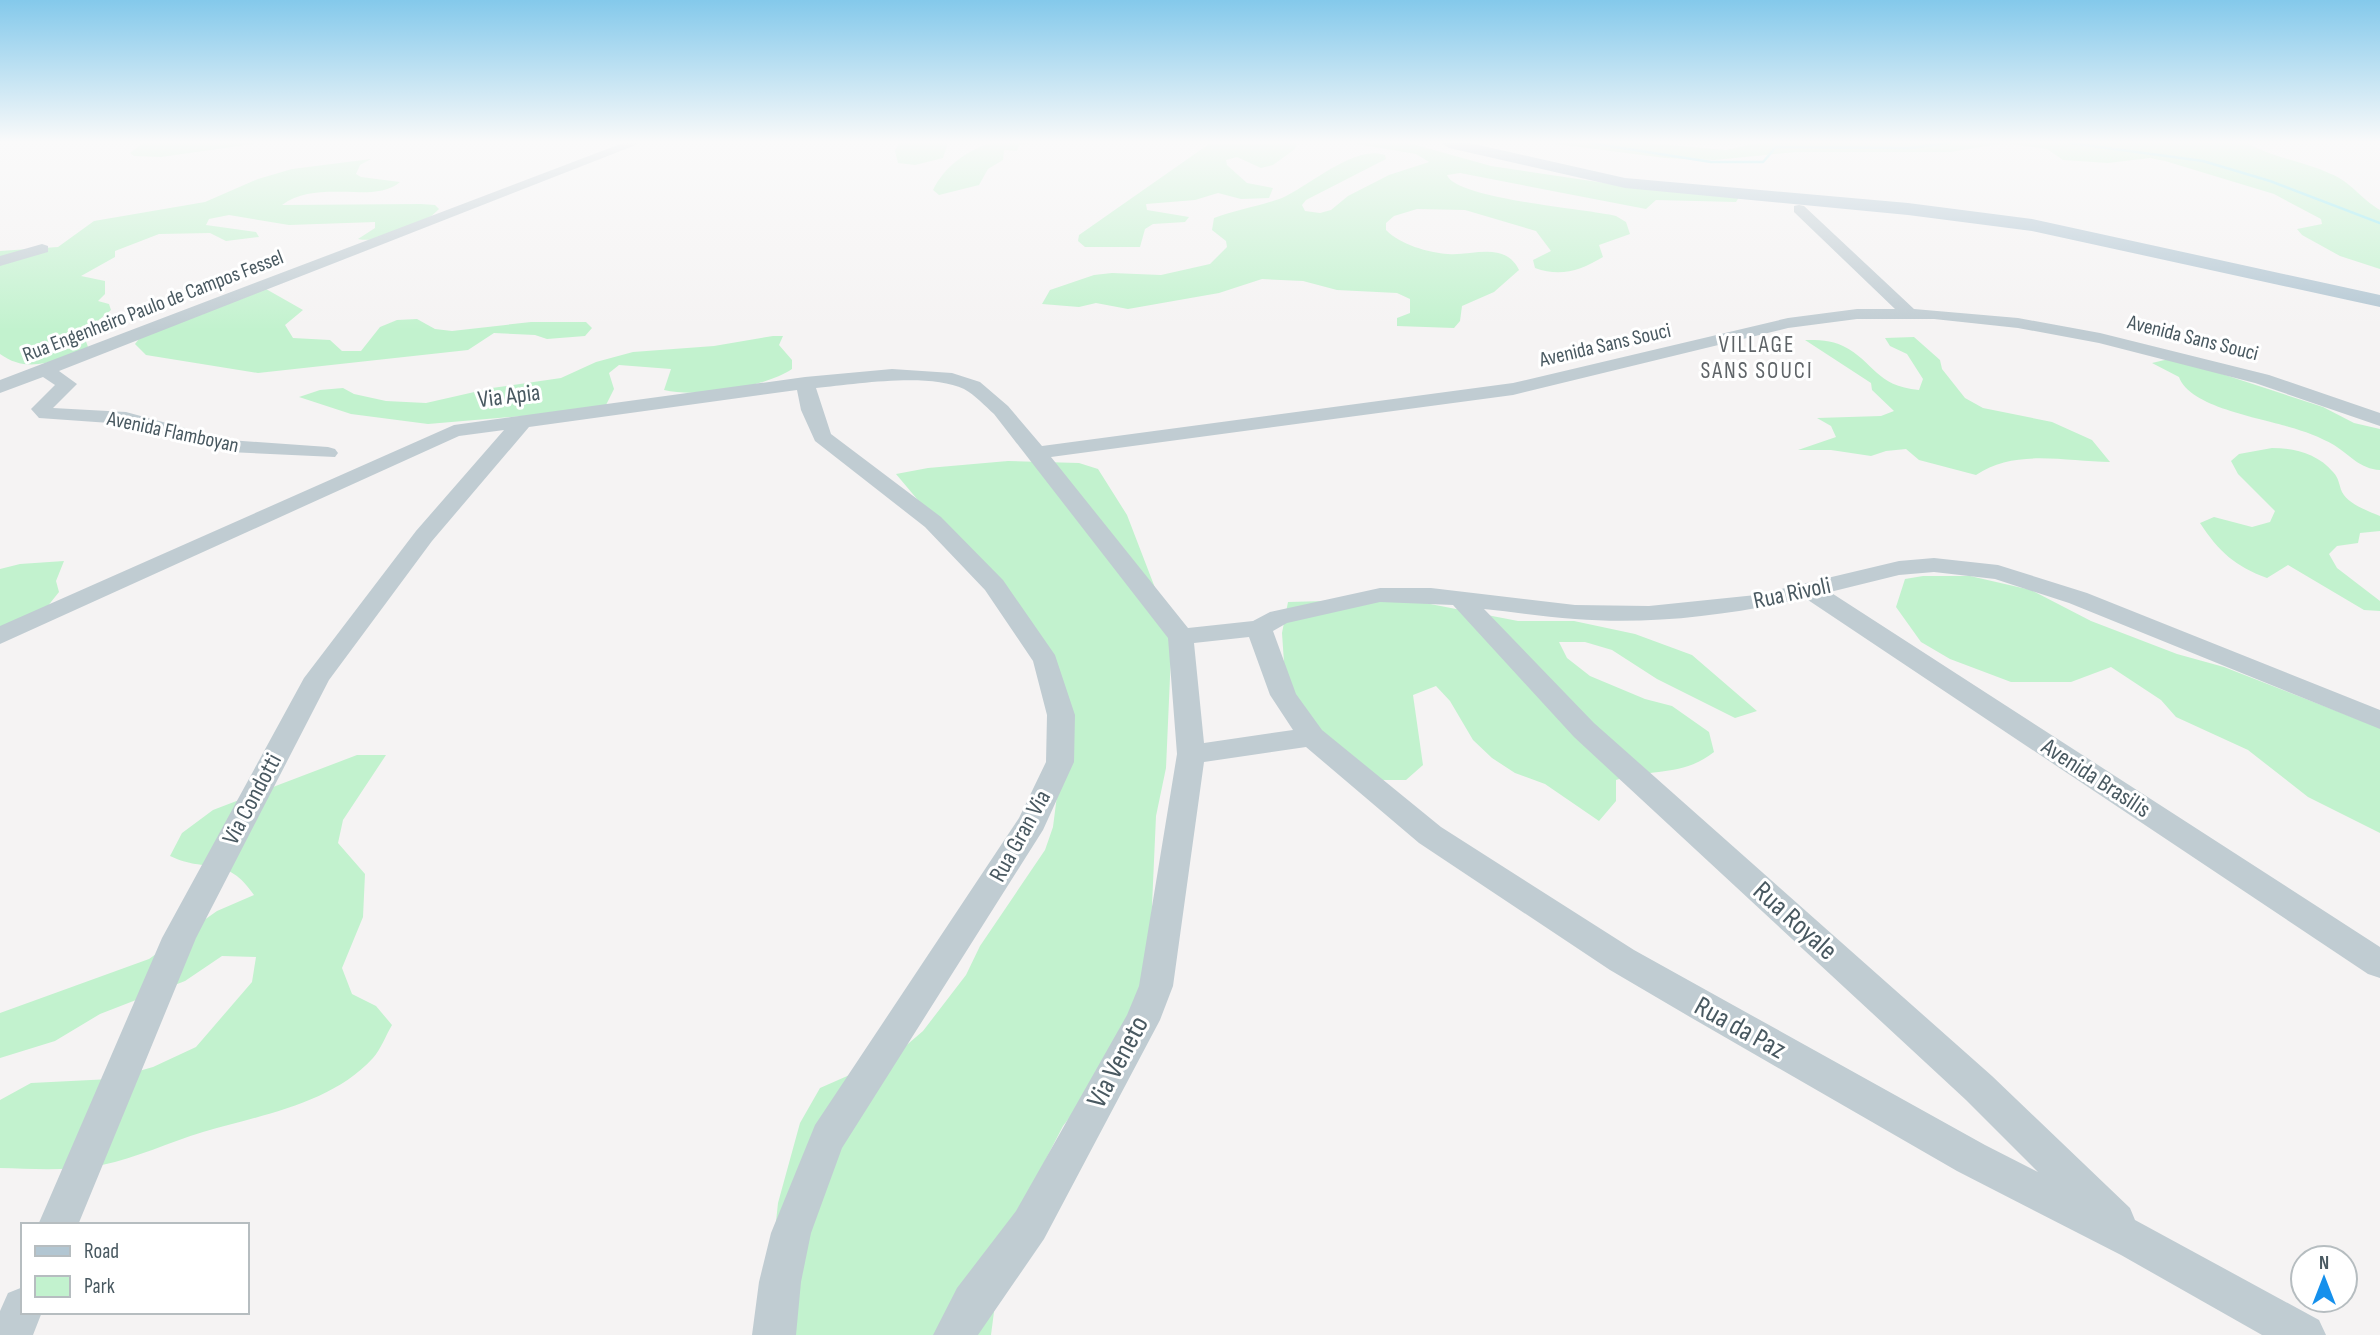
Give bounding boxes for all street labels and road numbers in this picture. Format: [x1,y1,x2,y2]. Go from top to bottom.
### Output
street label: Rua Engenheiro Paulo de Campos Fessel [19,245,287,367]
street label: Avenida Sans Souci [2124,309,2261,366]
street label: Avenida Sans Souci [1536,318,1673,372]
street label: Via Apia [476,378,542,414]
street label: Avenida Flamboyan [104,406,241,458]
street label: Rua Rivoli [1751,571,1833,615]
street label: Avenida Brasilis [2035,732,2156,824]
street label: Via Condotti [216,748,288,850]
street label: Rua Gran Via [983,785,1057,887]
street label: Rua Royale [1746,875,1844,967]
street label: Rua da Paz [1689,990,1791,1066]
street label: Via Veneto [1080,1010,1156,1114]

